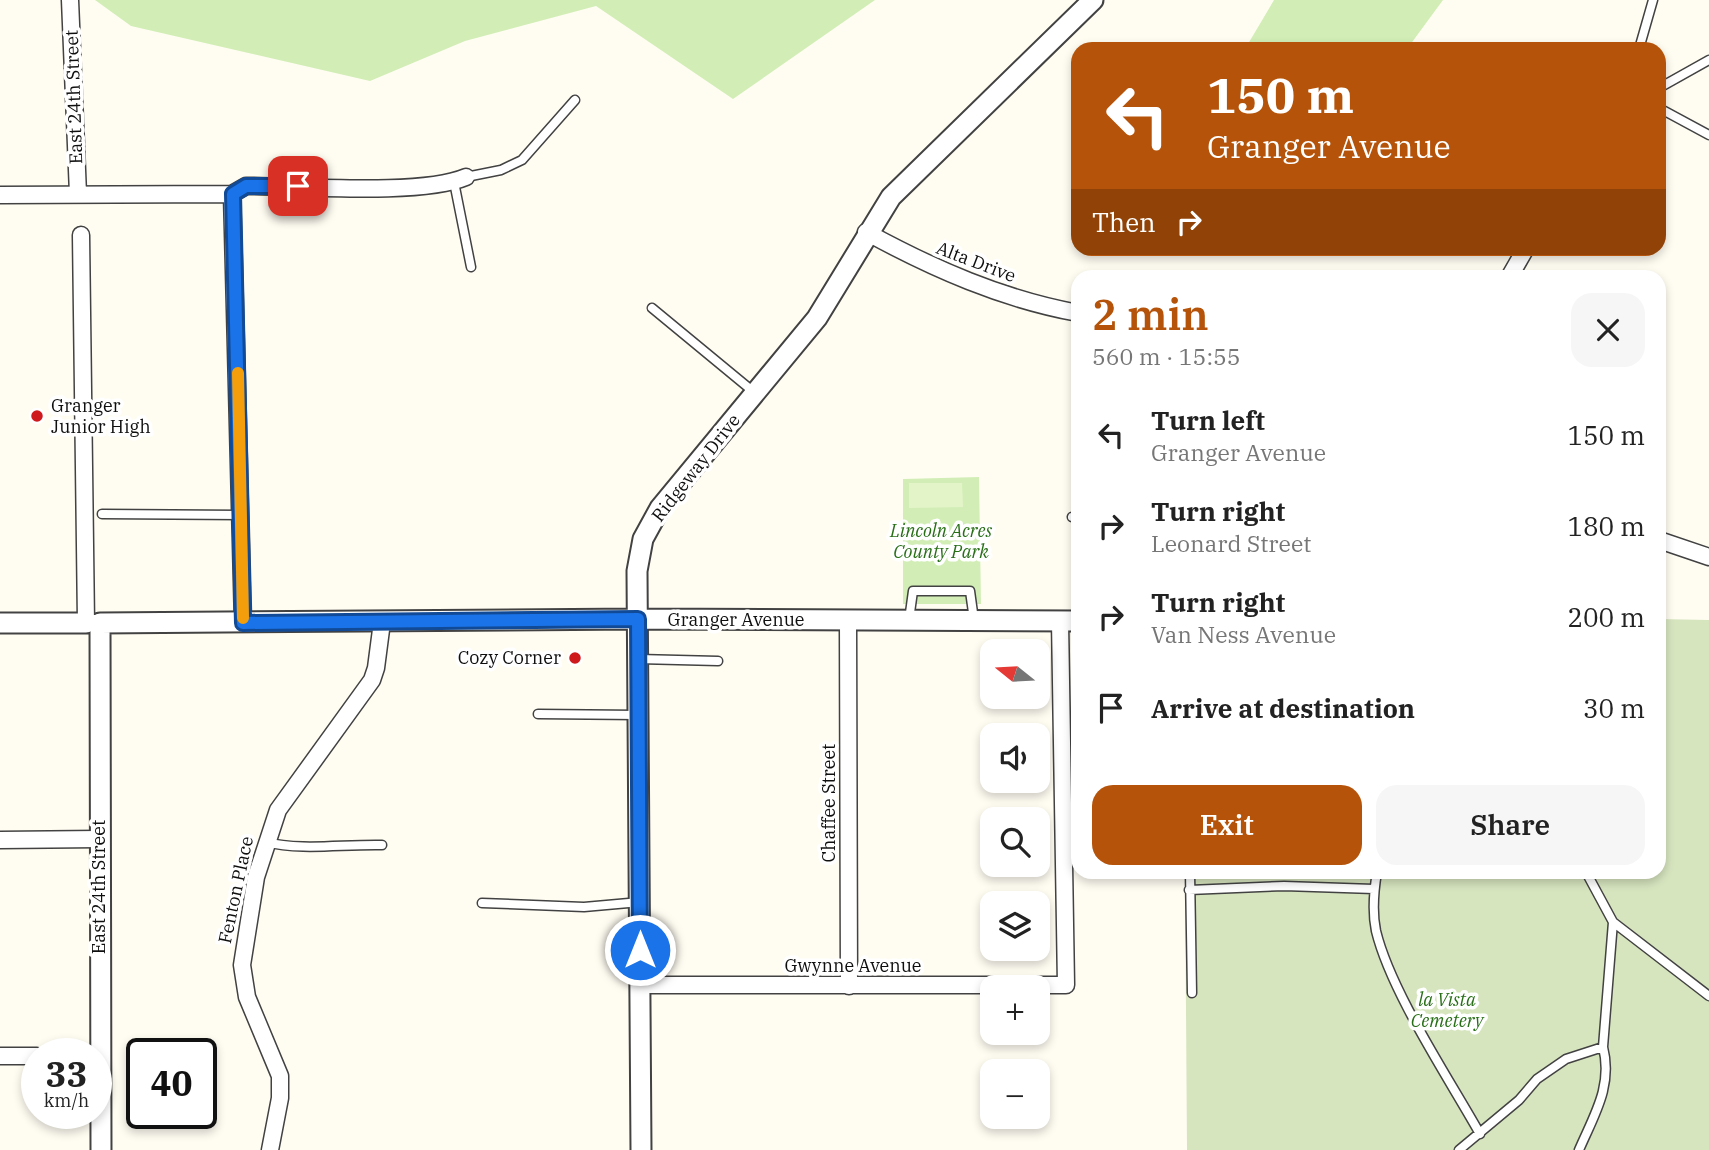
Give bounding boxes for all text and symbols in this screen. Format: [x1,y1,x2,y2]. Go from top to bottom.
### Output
street label: East 24th Street [60,29,87,165]
text: 150 m [1207,63,1354,126]
icon: left [1092,70,1183,161]
text: Granger Avenue [1207,125,1451,167]
pin [268,156,328,216]
icon: arrive [279,167,317,205]
icon: right [1170,203,1208,241]
text: Then [1092,205,1156,239]
street label: Alta Drive [933,236,1019,287]
text: 2 min [1092,287,1209,342]
button: close [1571,293,1645,367]
text: 560 m · 15:55 [1092,341,1241,371]
place label: Granger Junior High [51,394,151,438]
text: Turn left [1151,403,1265,437]
marker: Granger Junior High [29,408,45,424]
street label: Ridgeway Drive [646,409,745,526]
icon: left [1092,416,1130,454]
text: 150 m [1567,418,1645,452]
text: Granger Avenue [1151,437,1326,467]
text: Turn right [1151,494,1285,528]
icon: right [1092,507,1130,545]
text: 180 m [1567,509,1645,543]
park label: Lincoln Acres County Park [889,519,992,563]
text: Leonard Street [1151,528,1311,558]
text: Turn right [1151,585,1285,619]
icon: right [1092,598,1130,636]
text: 200 m [1567,600,1645,634]
street label: Granger Avenue [667,608,805,631]
text: Van Ness Avenue [1151,619,1336,649]
north arrow [980,639,1050,709]
map controls [980,639,1050,1129]
place label: Cozy Corner [458,646,561,669]
marker: Cozy Corner [567,650,583,666]
icon: arrive [1092,689,1130,727]
text: Arrive at destination [1151,691,1415,725]
text: 30 m [1583,691,1645,725]
button: sound [980,723,1050,793]
street label: Chaffee Street [817,744,840,862]
button: Exit [1092,785,1362,865]
button: Share [1376,785,1645,865]
button: search [980,807,1050,877]
street label: East 24th Street [87,820,110,954]
street label: Fenton Place [213,834,258,946]
button: layers [980,891,1050,961]
position arrow [603,913,677,987]
street label: Gwynne Avenue [784,954,922,977]
button: + [980,975,1050,1045]
park label: la Vista Cemetery [1411,988,1485,1032]
speed limit sign: 40 [126,1038,217,1129]
text: 33 [45,1051,88,1097]
button: − [980,1059,1050,1129]
text: km/h [44,1089,89,1112]

